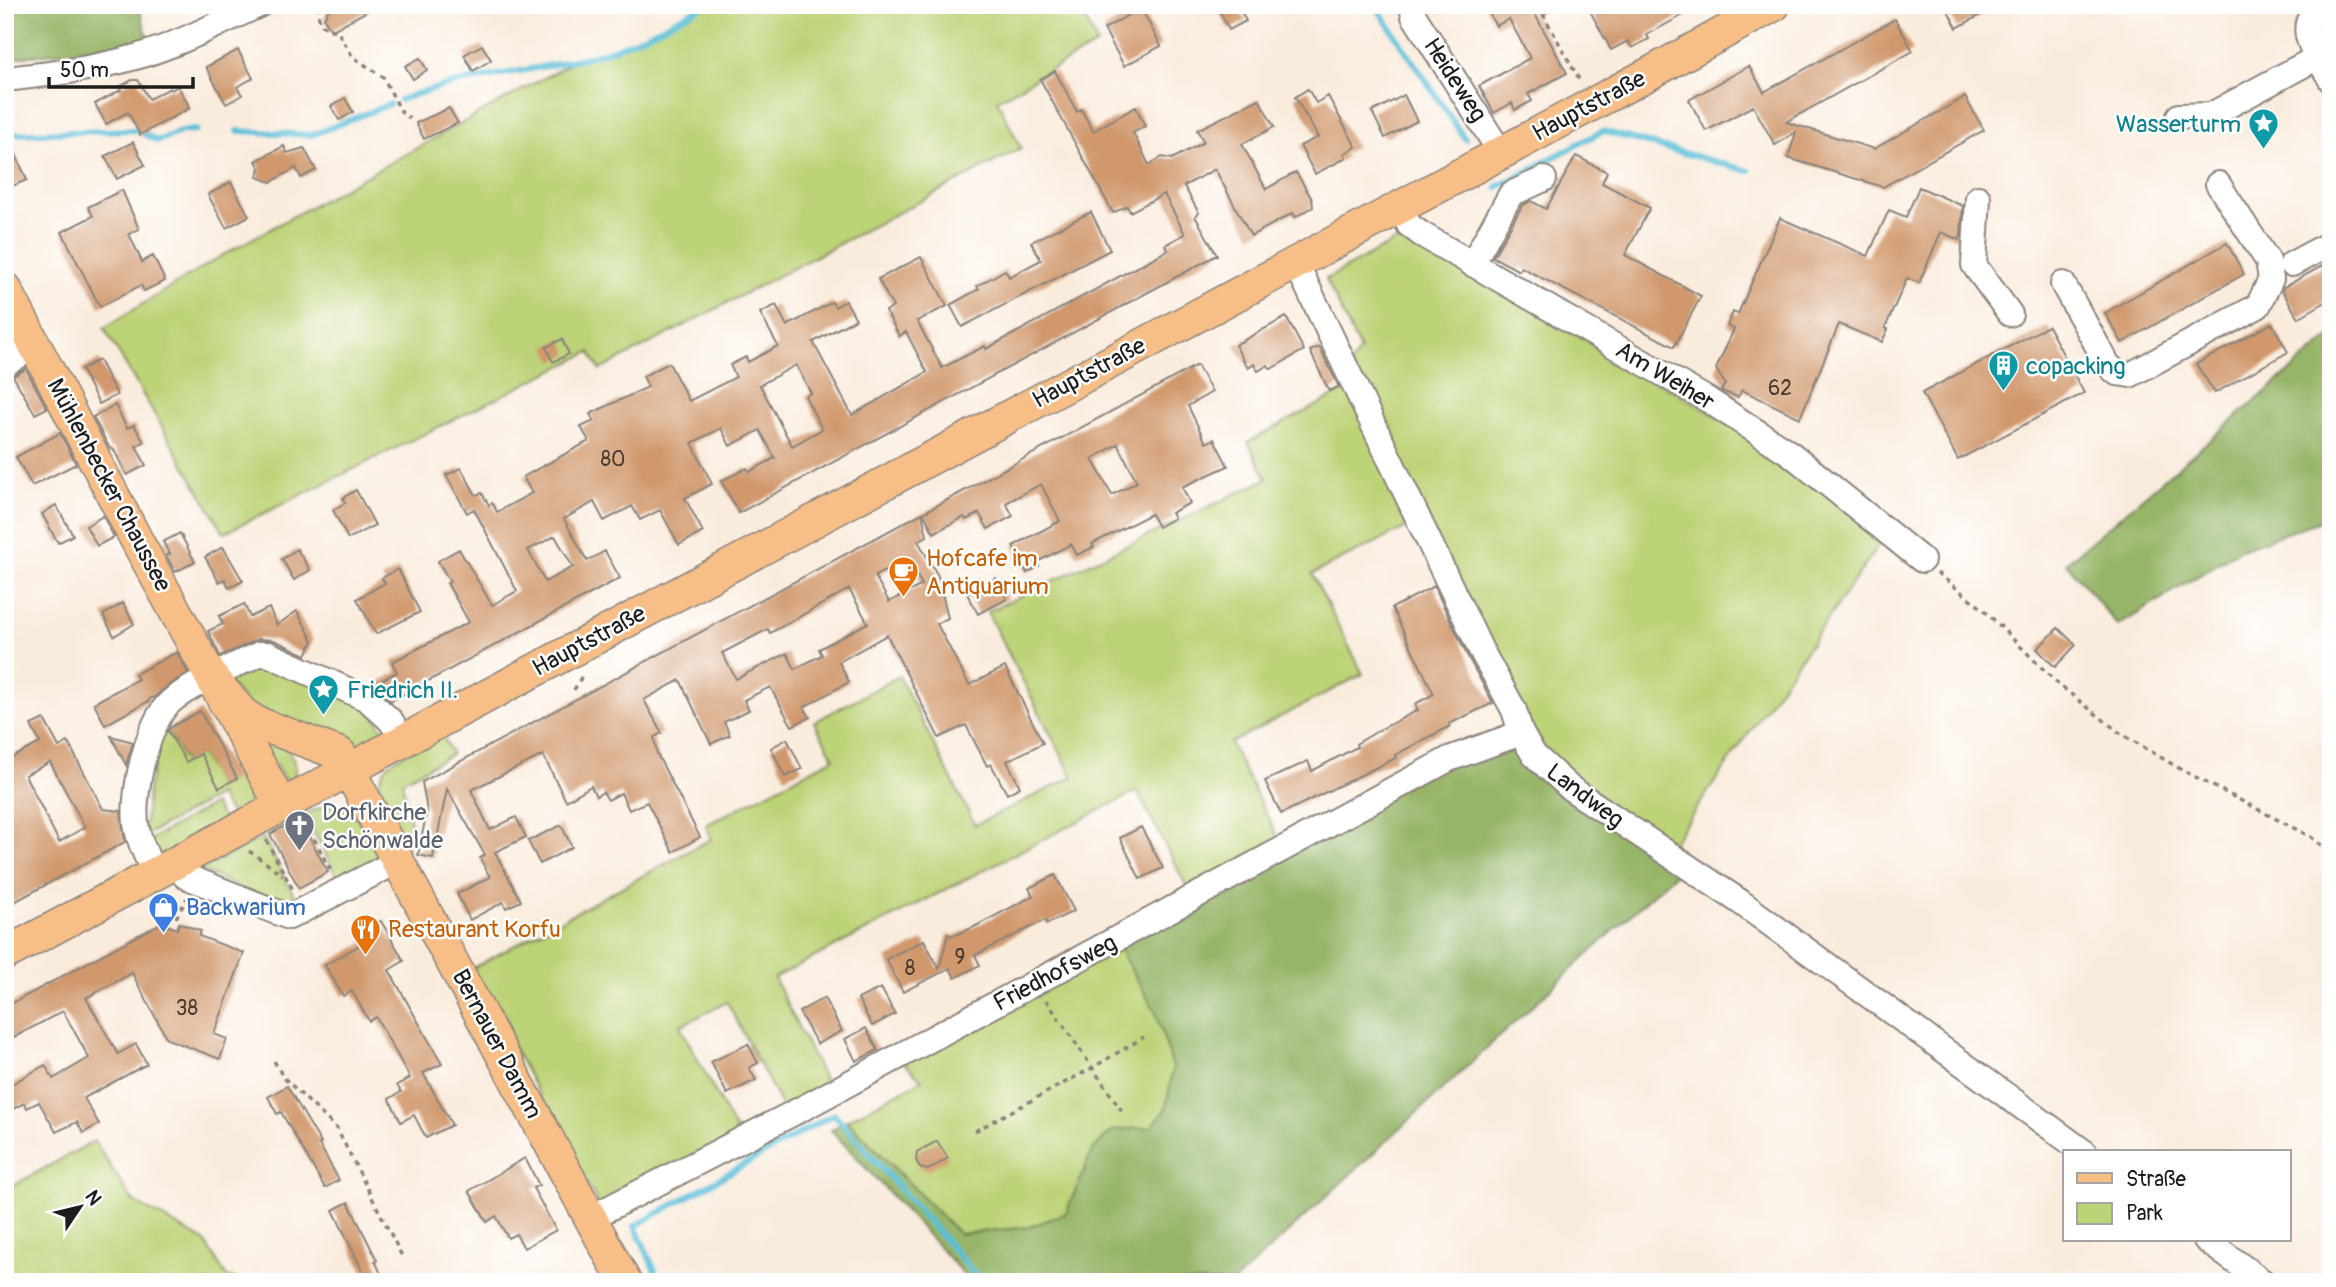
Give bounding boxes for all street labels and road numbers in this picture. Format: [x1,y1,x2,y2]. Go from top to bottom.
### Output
street label: Heideweg [1417,33,1493,127]
street label: Hauptstraße [1527,64,1651,148]
street label: Hauptstraße [1027,331,1151,415]
street label: Am Weiher [1610,335,1720,417]
street label: Mühlenbecker Chaussee [41,374,178,597]
street label: Hauptstraße [527,599,651,683]
street label: Landweg [1541,758,1629,834]
street label: Friedhofsweg [988,928,1122,1018]
street label: Bernauer Damm [446,964,548,1124]

